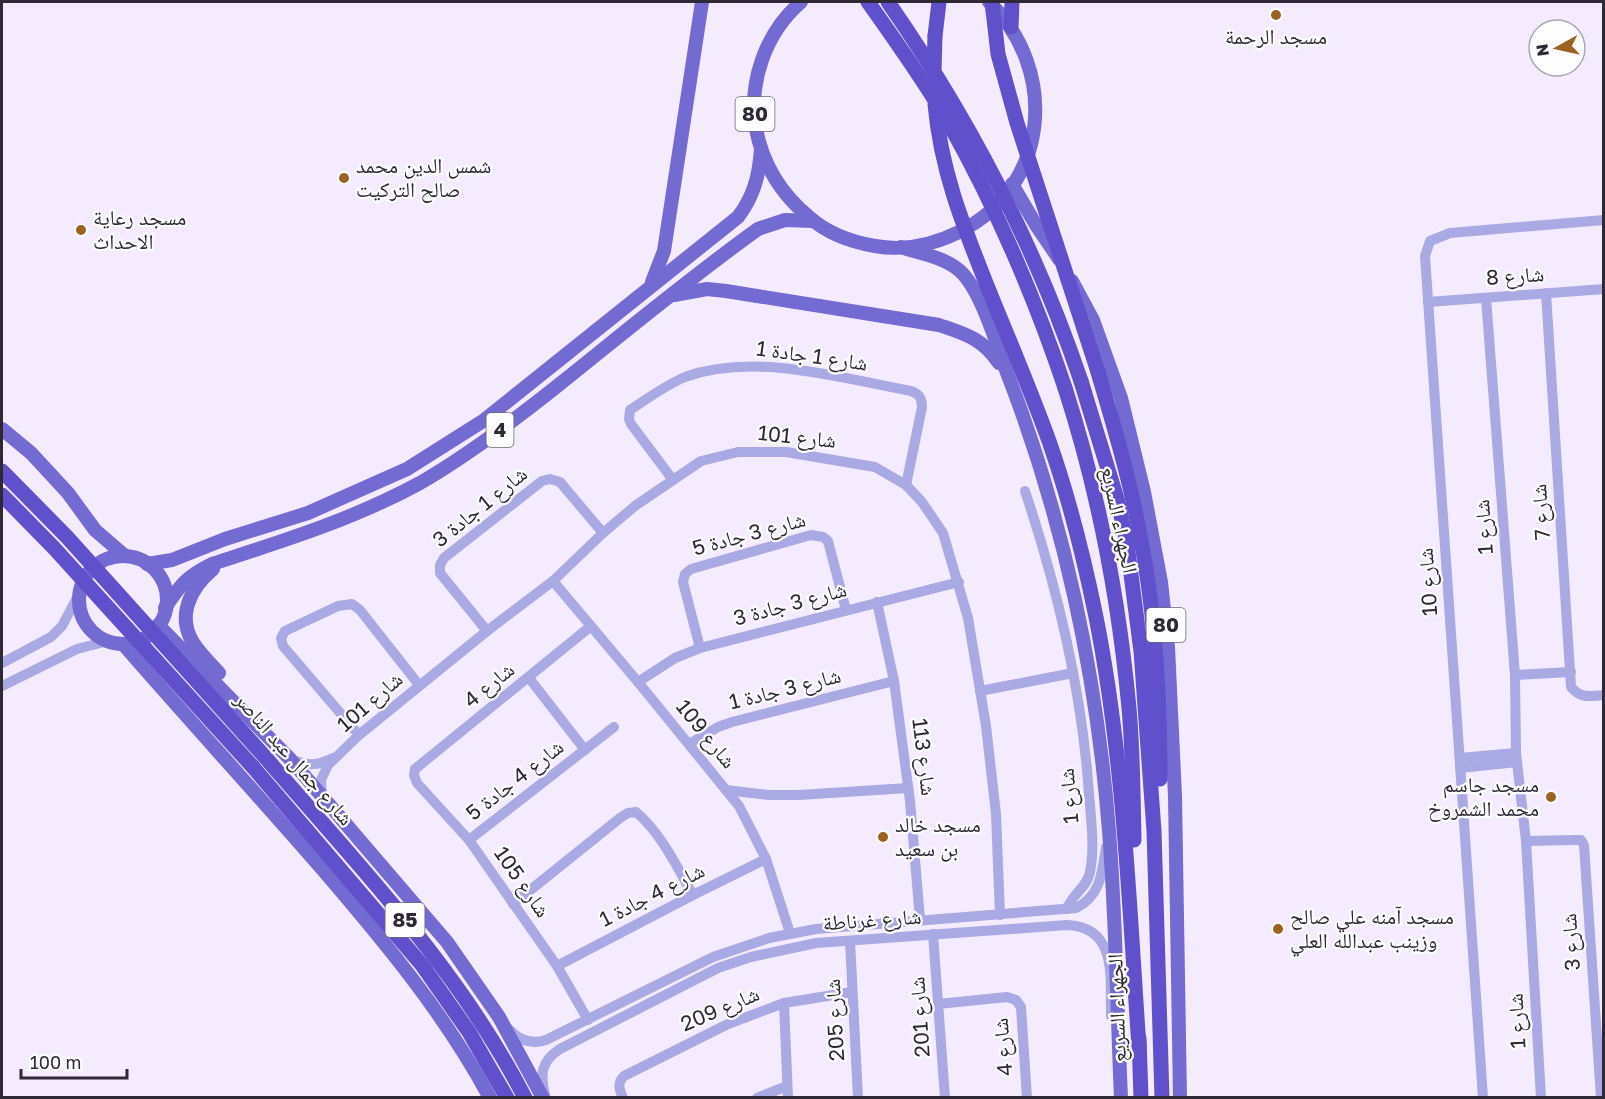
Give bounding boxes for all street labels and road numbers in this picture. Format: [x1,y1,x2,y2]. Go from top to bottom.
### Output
road number: 80 [736,97,774,131]
street label: شارع 8 [1485,260,1545,291]
street label: شارع 1 جادة 1 [755,334,869,377]
road number: 4 [486,413,514,447]
street label: شارع 101 [757,419,838,454]
street label: شارع 1 جادة 3 [427,460,533,553]
street label: الجهراء السريع [1095,464,1144,576]
street label: شارع 7 [1525,483,1556,541]
street label: شارع 1 [1468,498,1499,556]
street label: شارع 3 جادة 5 [689,505,808,562]
street label: شارع 10 [1412,547,1443,617]
street label: شارع 3 جادة 3 [730,575,849,632]
road number: 80 [1146,608,1186,642]
street label: شارع 4 [458,656,520,713]
street label: شارع 3 جادة 1 [726,662,843,715]
street label: شارع 101 [331,666,408,738]
street label: شارع جمال عبد الناصر [228,686,360,831]
street label: شارع 109 [670,694,742,774]
street label: شارع 113 [906,717,943,797]
street label: شارع 4 جادة 5 [460,733,569,826]
street label: شارع 1 [1053,767,1084,825]
street label: شارع 105 [488,841,557,922]
street label: شارع 4 جادة 1 [595,857,709,933]
road number: 85 [386,903,424,937]
street label: شارع غرناطة [822,903,922,936]
street label: شارع 3 [1555,912,1586,972]
street label: الجهراء السريع [1101,953,1132,1063]
street label: شارع 201 [903,976,936,1058]
street label: شارع 205 [819,978,850,1062]
street label: شارع 209 [676,980,763,1037]
street label: شارع 1 [1502,993,1531,1049]
street label: شارع 4 [987,1017,1018,1077]

